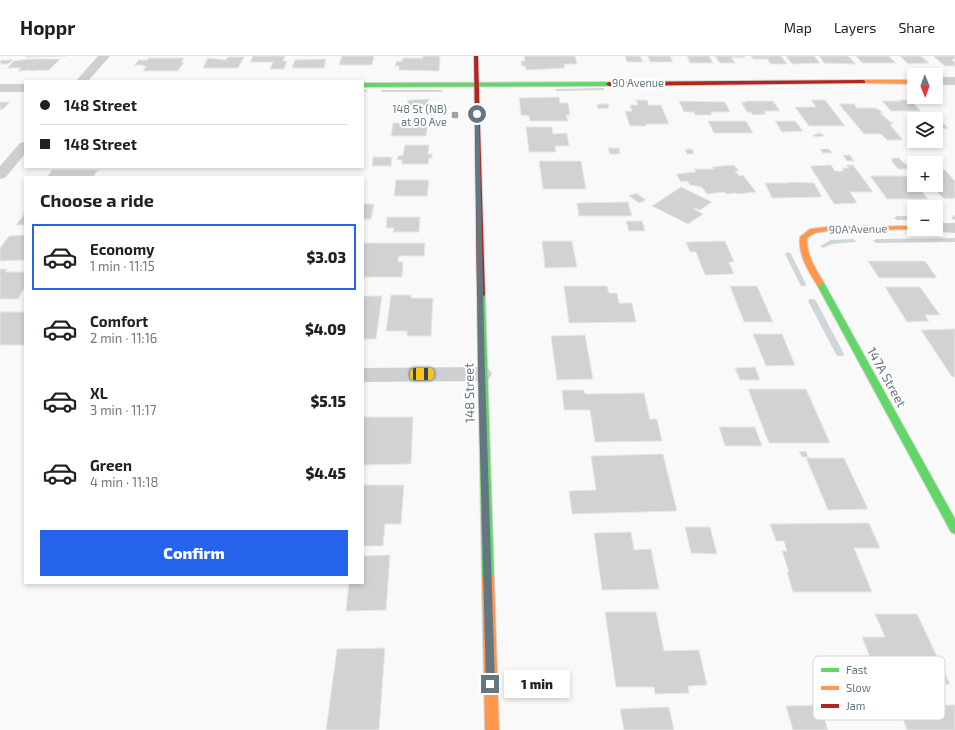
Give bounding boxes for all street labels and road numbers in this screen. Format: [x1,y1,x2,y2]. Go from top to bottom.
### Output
street label: 90 Avenue [612,76,664,89]
street label: 90A Avenue [829,221,887,236]
street label: 147A Street [864,344,910,410]
street label: 148 Street [460,363,478,423]

